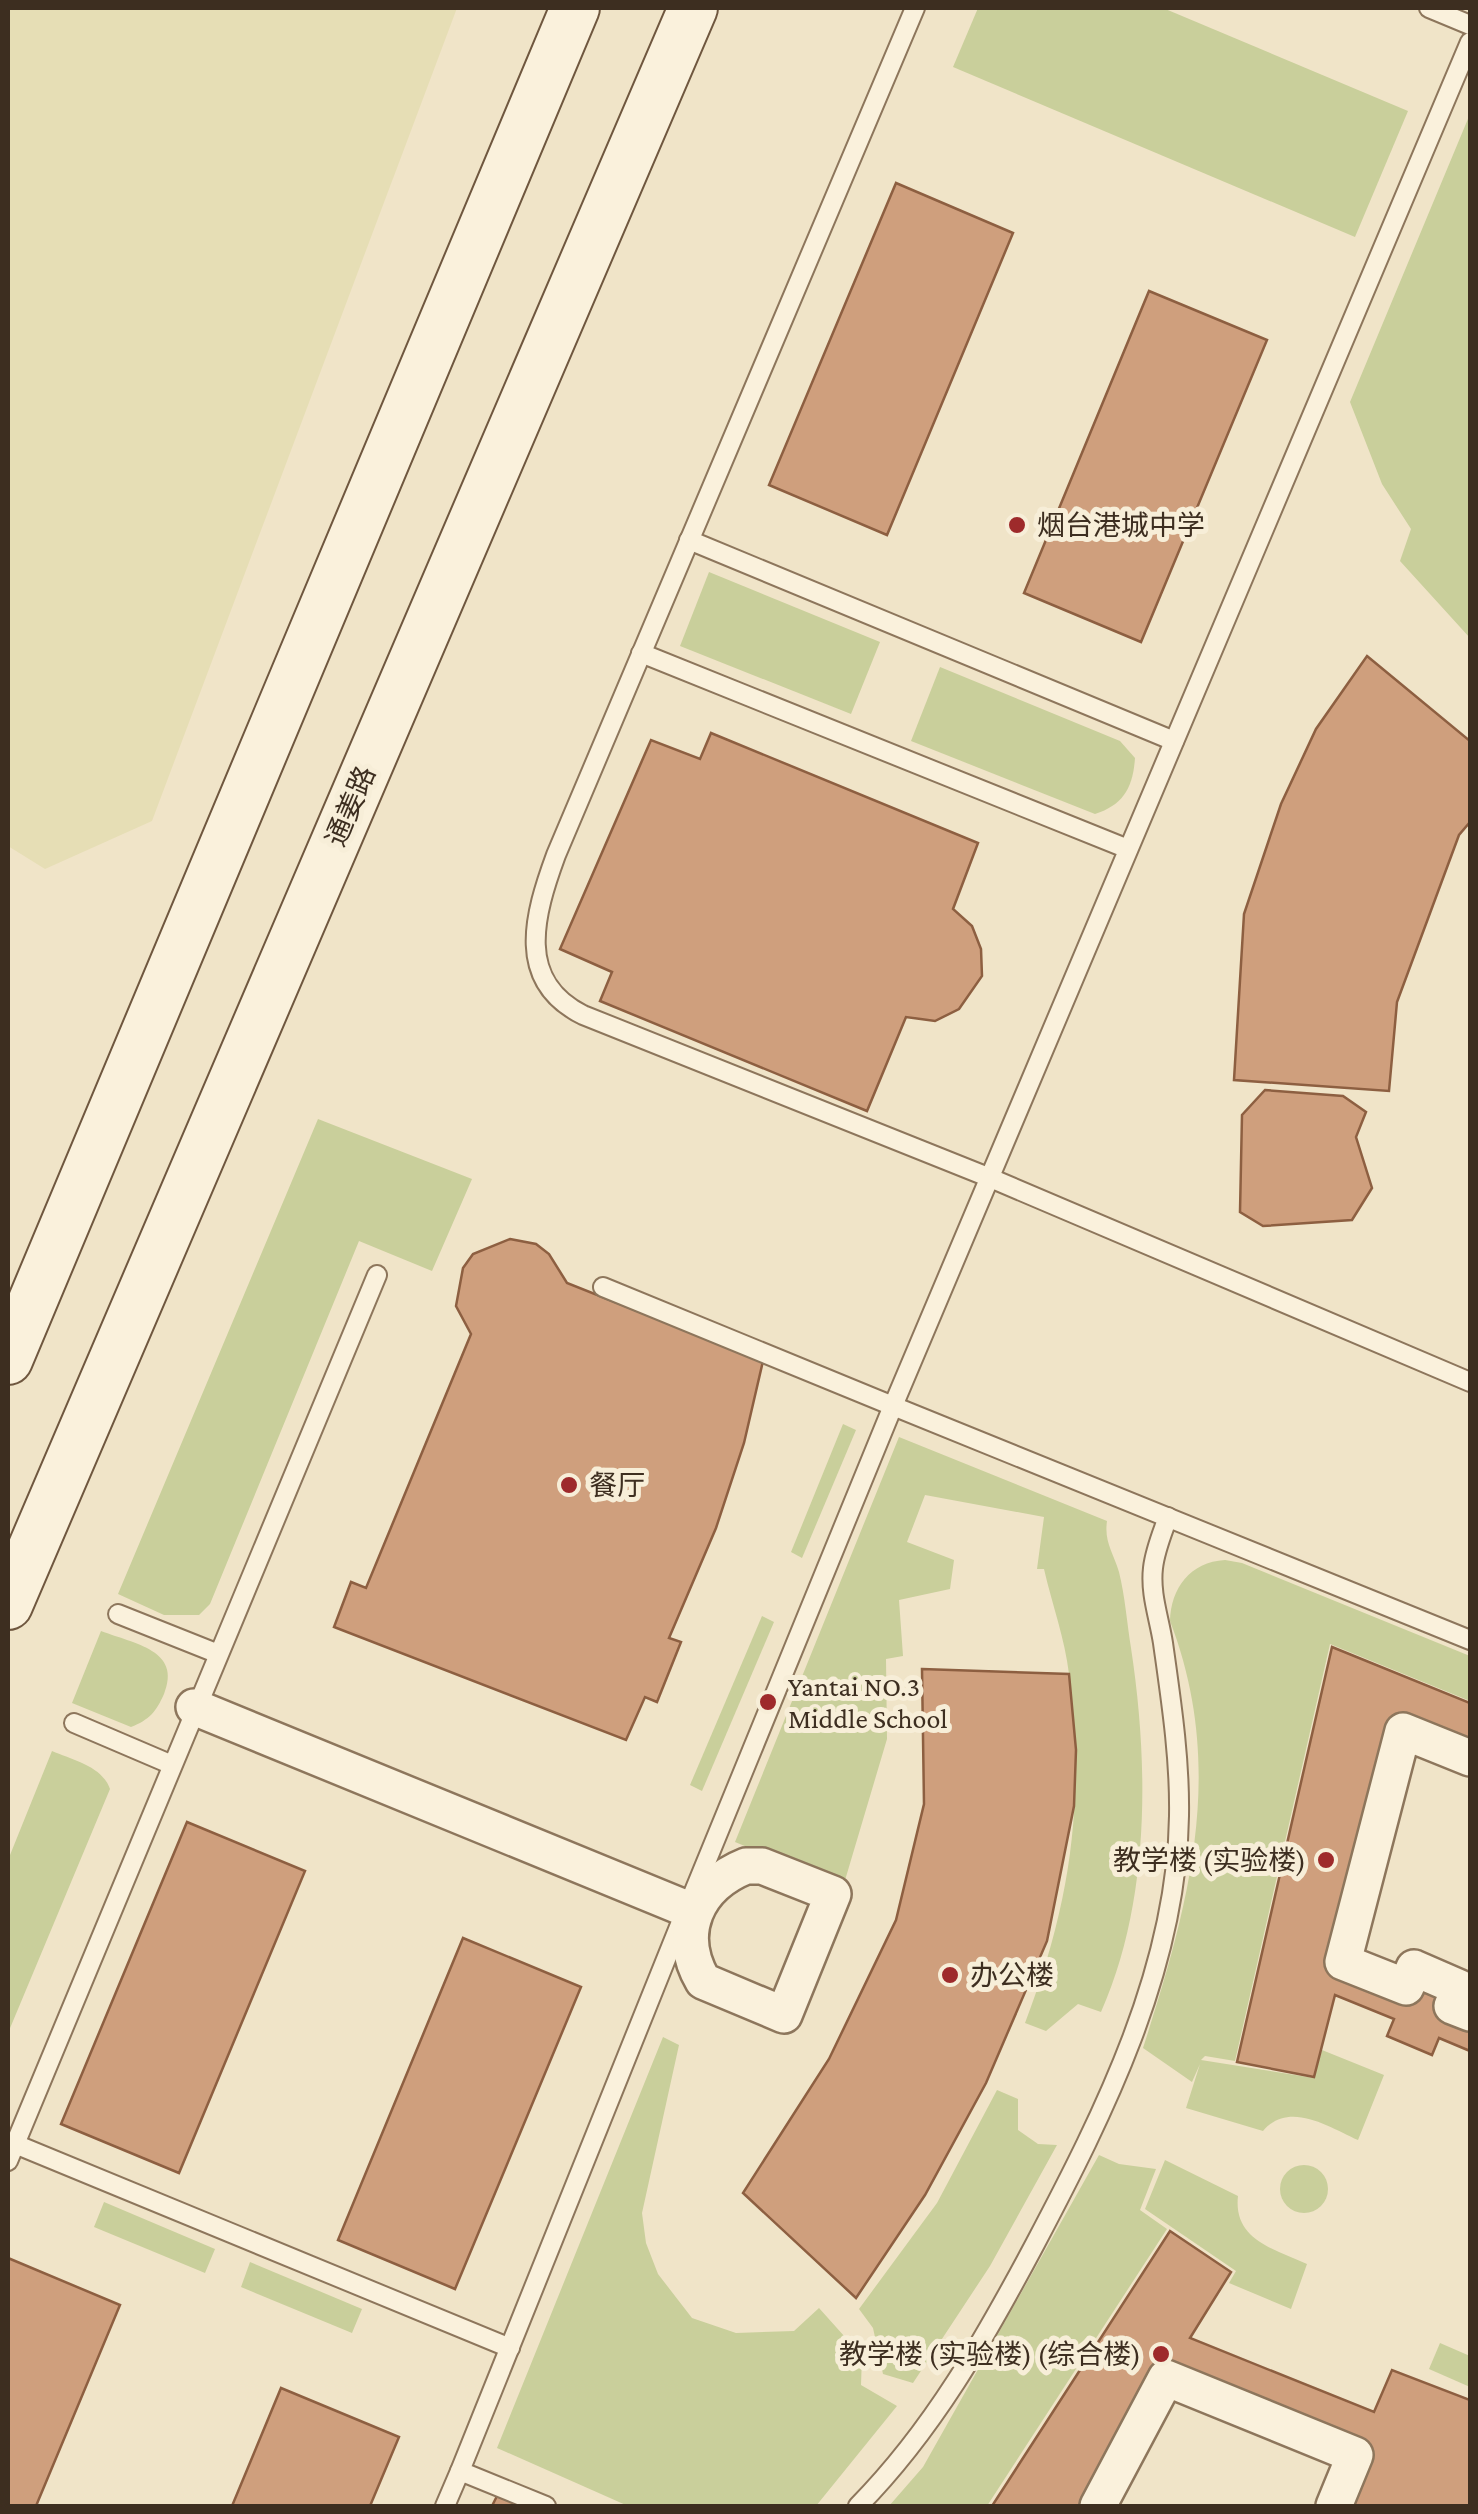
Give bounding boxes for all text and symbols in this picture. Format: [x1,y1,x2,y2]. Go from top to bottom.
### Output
place label: 烟台港城中学 [1037,510,1205,541]
marker: 烟台港城中学 [1006,514,1028,536]
street label: 通姜路 [320,761,381,851]
place label: 餐厅 [589,1470,645,1501]
marker: 餐厅 [558,1474,580,1496]
place label: Yantai NO.3 Middle School [788,1671,948,1734]
marker: Yantai NO.3 Middle School [757,1691,779,1713]
place label: 教学楼 (实验楼) [1113,1845,1306,1877]
marker: 教学楼 (实验楼) [1315,1849,1337,1871]
place label: 办公楼 [970,1960,1054,1991]
marker: 办公楼 [939,1964,961,1986]
place label: 教学楼 (实验楼) (综合楼) [839,2339,1141,2371]
marker: 教学楼 (实验楼) (综合楼) [1150,2343,1172,2365]

